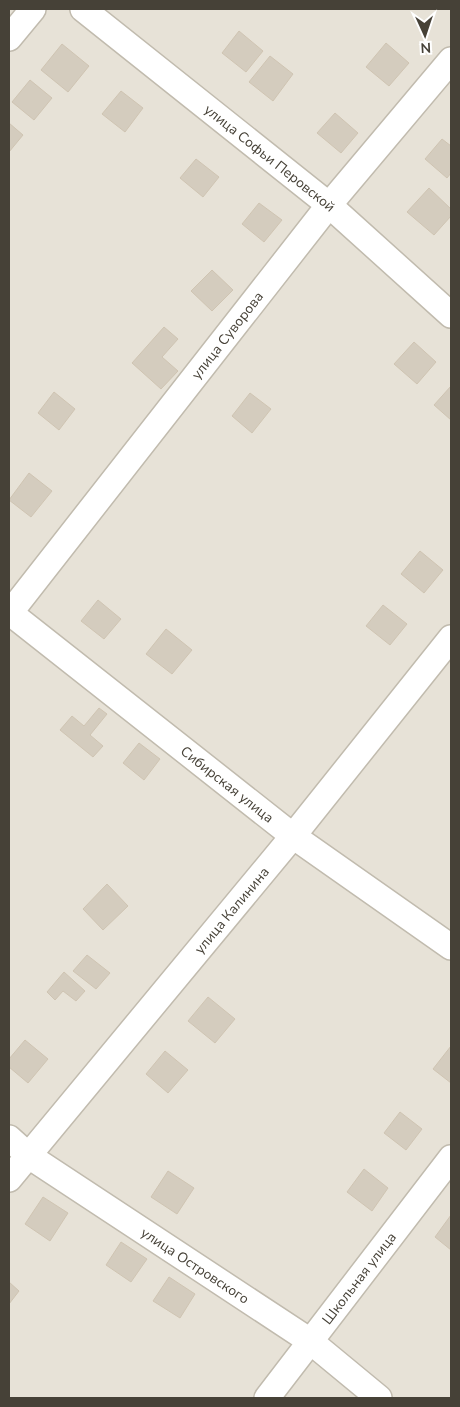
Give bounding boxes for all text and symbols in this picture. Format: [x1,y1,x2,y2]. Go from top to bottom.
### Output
north arrow [400,10,450,60]
text: N [420,38,431,57]
street label: улица Софьи Перовской [200,100,340,216]
street label: улица Суворова [187,287,267,383]
street label: Сибирская улица [177,741,278,827]
street label: улица Калинина [190,863,273,958]
street label: улица Островского [137,1223,253,1308]
street label: Школьная улица [317,1228,400,1328]

